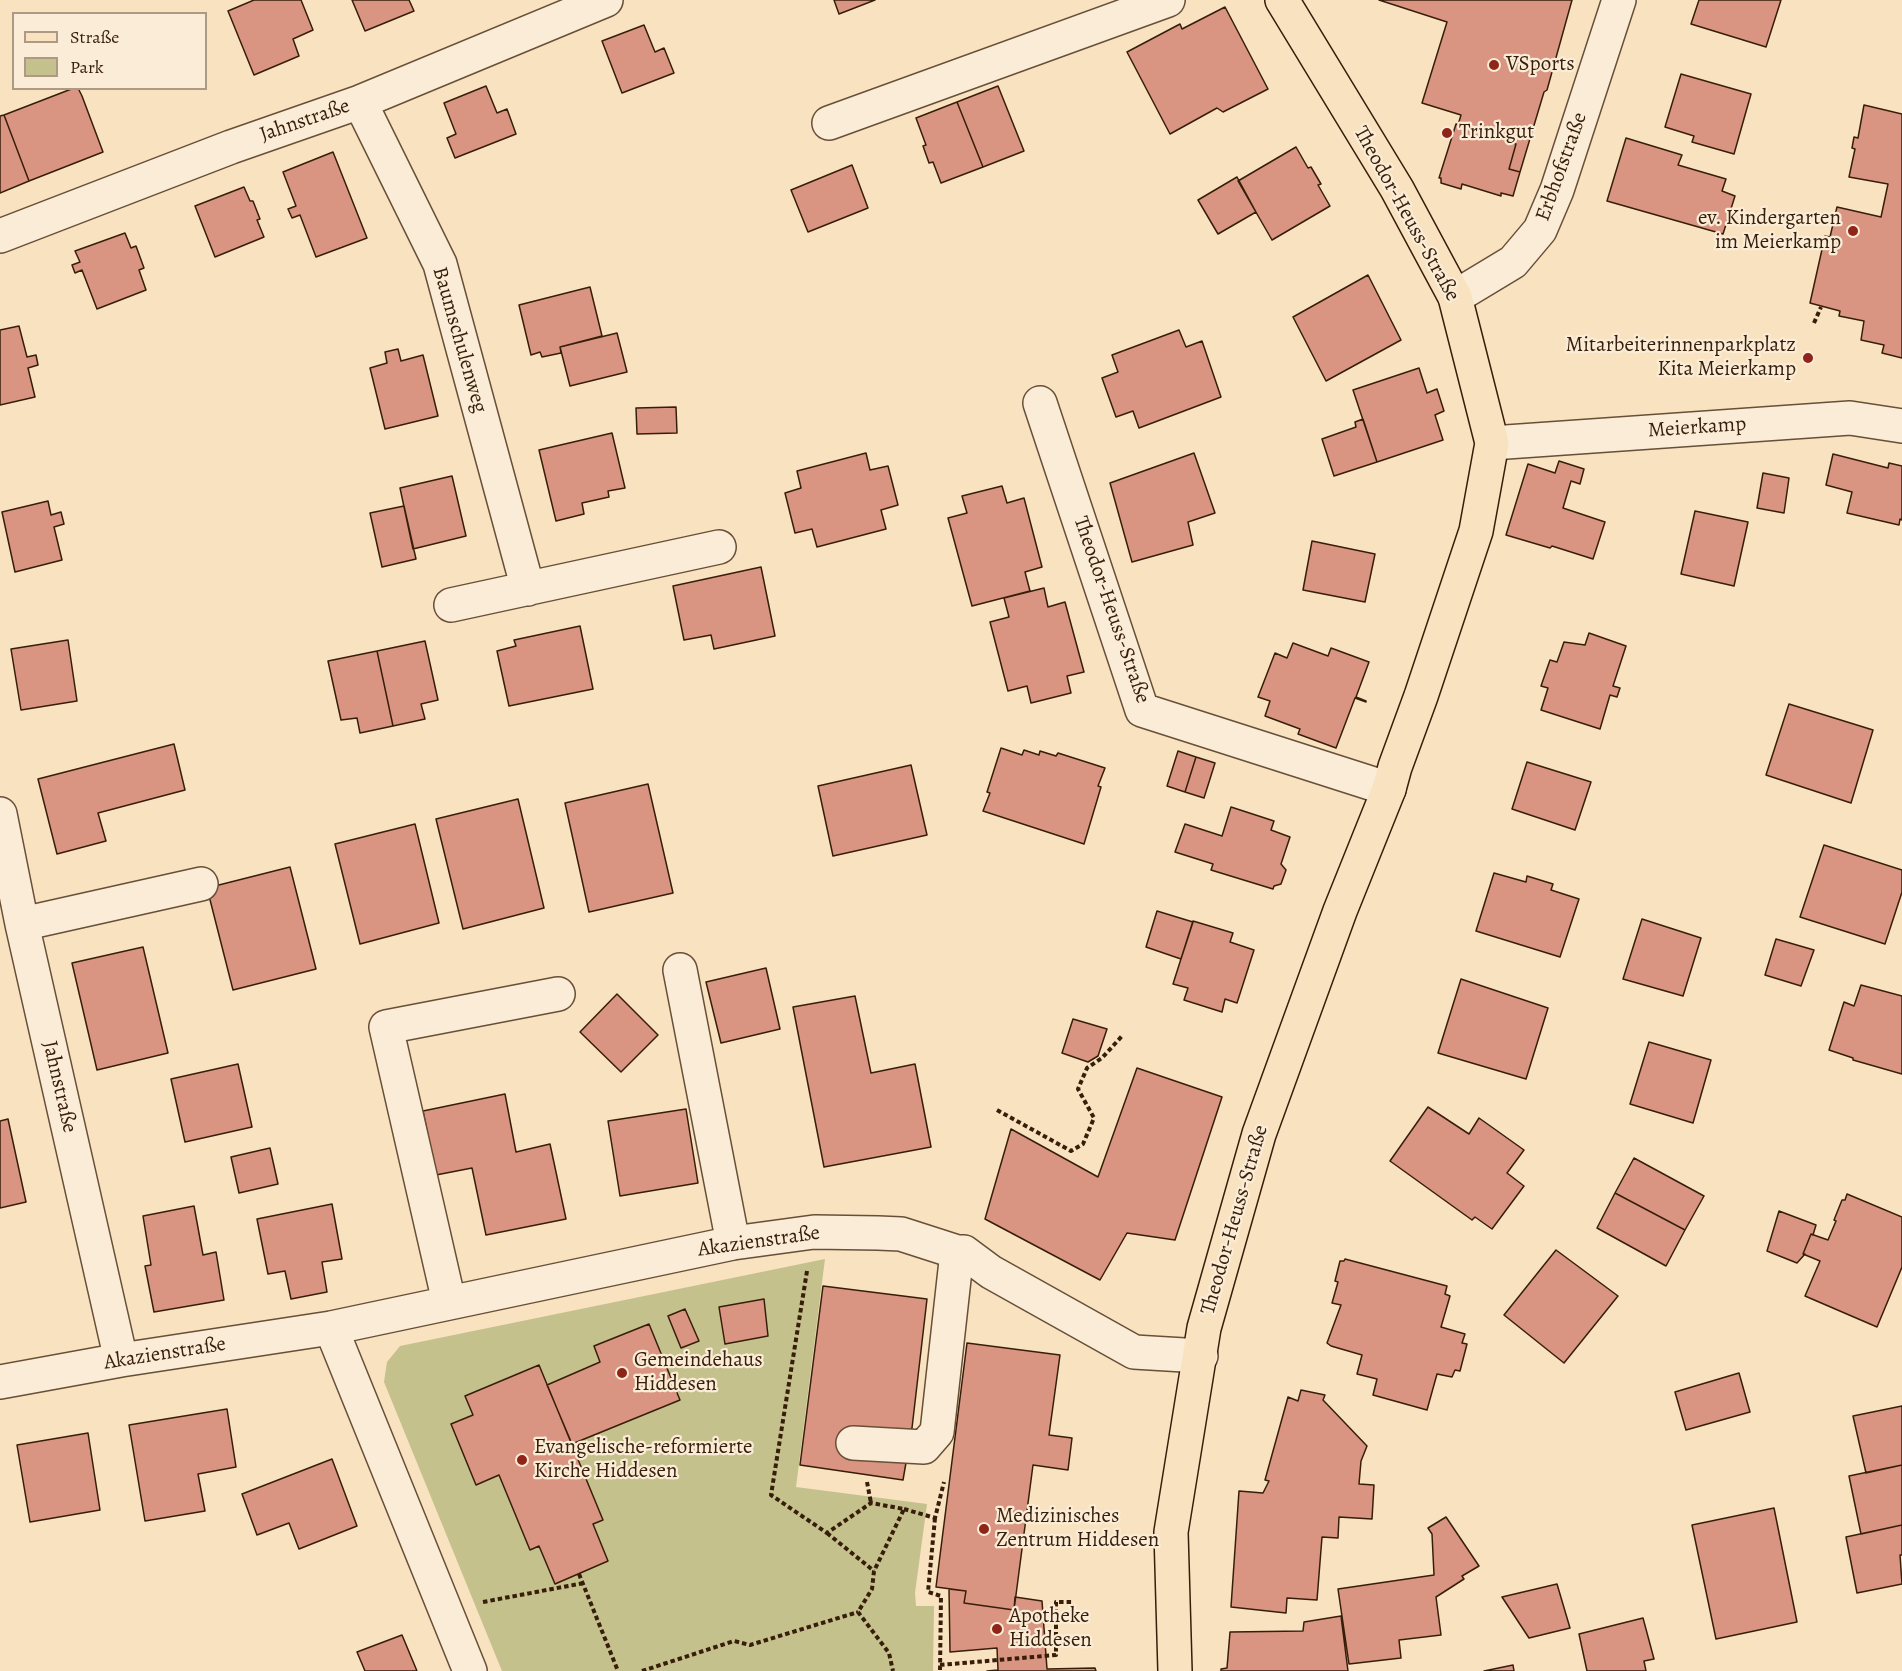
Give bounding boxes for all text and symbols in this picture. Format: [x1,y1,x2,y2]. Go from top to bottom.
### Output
legend [12,12,207,90]
text: Straße [70,25,119,49]
place label: VSports [1506,52,1575,78]
text: Park [70,55,104,79]
marker: VSports [1487,58,1501,72]
street label: Jahnstraße [257,94,353,148]
street label: Erbhofstraße [1531,109,1593,225]
place label: Trinkgut [1459,120,1534,146]
street label: Theodor-Heuss-Straße [1347,122,1465,306]
marker: Trinkgut [1440,126,1454,140]
place label: ev. Kindergarten im Meierkamp [1698,206,1841,256]
marker: ev. Kindergarten im Meierkamp [1846,224,1860,238]
street label: Baumschulenweg [426,264,492,416]
place label: Mitarbeiterinnenparkplatz Kita Meierkamp [1566,333,1796,383]
marker: Mitarbeiterinnenparkplatz Kita Meierkamp [1801,351,1815,365]
street label: Meierkamp [1647,412,1747,444]
street label: Theodor-Heuss-Straße [1067,513,1155,707]
street label: Jahnstraße [36,1039,82,1135]
street label: Theodor-Heuss-Straße [1196,1122,1274,1318]
street label: Akazienstraße [696,1221,822,1263]
street label: Akazienstraße [102,1332,228,1376]
place label: Gemeindehaus Hiddesen [634,1348,763,1398]
marker: Gemeindehaus Hiddesen [615,1366,629,1380]
place label: Evangelische-reformierte Kirche Hiddesen [534,1435,752,1485]
marker: Evangelische-reformierte Kirche Hiddesen [515,1453,529,1467]
place label: Medizinisches Zentrum Hiddesen [996,1504,1159,1554]
marker: Medizinisches Zentrum Hiddesen [977,1522,991,1536]
place label: Apotheke Hiddesen [1009,1604,1092,1654]
marker: Apotheke Hiddesen [990,1622,1004,1636]

